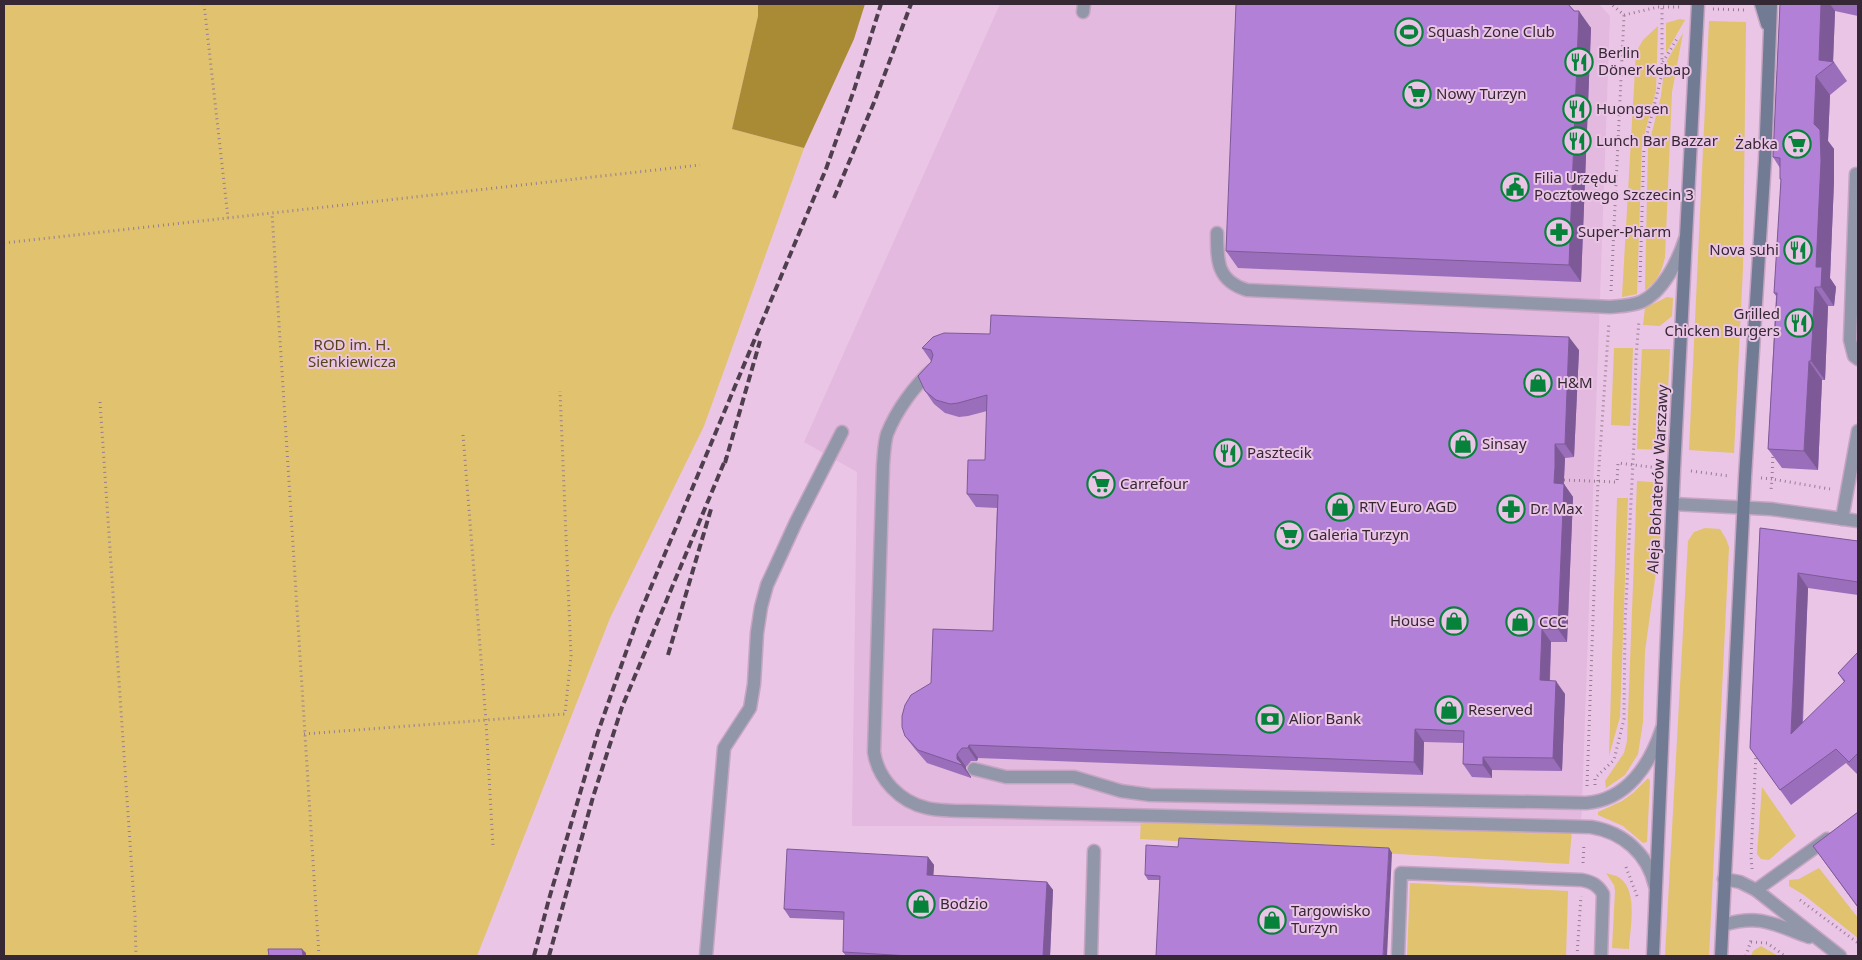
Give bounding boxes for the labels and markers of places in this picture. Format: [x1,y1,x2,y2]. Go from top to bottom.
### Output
sports icon: Squash Zone Club [1394,17,1424,47]
place label: Squash Zone Club [1428,21,1555,41]
place label: Berlin Döner Kebap [1598,42,1690,79]
restaurant icon: Berlin Döner Kebap [1564,47,1594,77]
supermarket icon: Nowy Turzyn [1402,79,1432,109]
place label: Nowy Turzyn [1436,83,1527,103]
restaurant icon: Huongsen [1562,94,1592,124]
place label: Huongsen [1596,98,1669,118]
restaurant icon: Lunch Bar Bazzar [1562,126,1592,156]
supermarket icon: Żabka [1782,129,1812,159]
place label: Lunch Bar Bazzar [1596,130,1718,150]
place label: Żabka [1735,133,1778,153]
place label: Filia Urzędu Pocztowego Szczecin 3 [1534,167,1694,204]
public building icon: Filia Urzędu Pocztowego Szczecin 3 [1500,172,1530,202]
pharmacy icon: Super-Pharm [1544,217,1574,247]
place label: Super-Pharm [1578,221,1671,241]
restaurant icon: Nova suhi [1783,235,1813,265]
place label: Nova suhi [1709,239,1779,259]
place label: Grilled Chicken Burgers [1664,303,1780,340]
restaurant icon: Grilled Chicken Burgers [1784,308,1814,338]
shop icon: H&M [1523,368,1553,398]
place label: H&M [1557,372,1593,392]
shop icon: Sinsay [1448,429,1478,459]
place label: Sinsay [1482,433,1527,453]
restaurant icon: Pasztecik [1213,438,1243,468]
place label: Pasztecik [1247,442,1312,462]
supermarket icon: Carrefour [1086,469,1116,499]
place label: Carrefour [1120,473,1188,493]
shop icon: RTV Euro AGD [1325,492,1355,522]
pharmacy icon: Dr. Max [1496,494,1526,524]
place label: RTV Euro AGD [1359,496,1457,516]
place label: Dr. Max [1530,498,1583,518]
supermarket icon: Galeria Turzyn [1274,520,1304,550]
place label: Galeria Turzyn [1308,524,1409,544]
shop icon: House [1439,606,1469,636]
shop icon: CCC [1505,607,1535,637]
place label: House [1390,610,1435,630]
place label: CCC [1539,611,1567,631]
shop icon: Reserved [1434,695,1464,725]
place label: Reserved [1468,699,1533,719]
bank icon: Alior Bank [1255,704,1285,734]
place label: Alior Bank [1289,708,1361,728]
shop icon: Bodzio [906,889,936,919]
place label: Bodzio [940,893,988,913]
place label: Targowisko Turzyn [1291,900,1371,937]
shop icon: Targowisko Turzyn [1257,905,1287,935]

